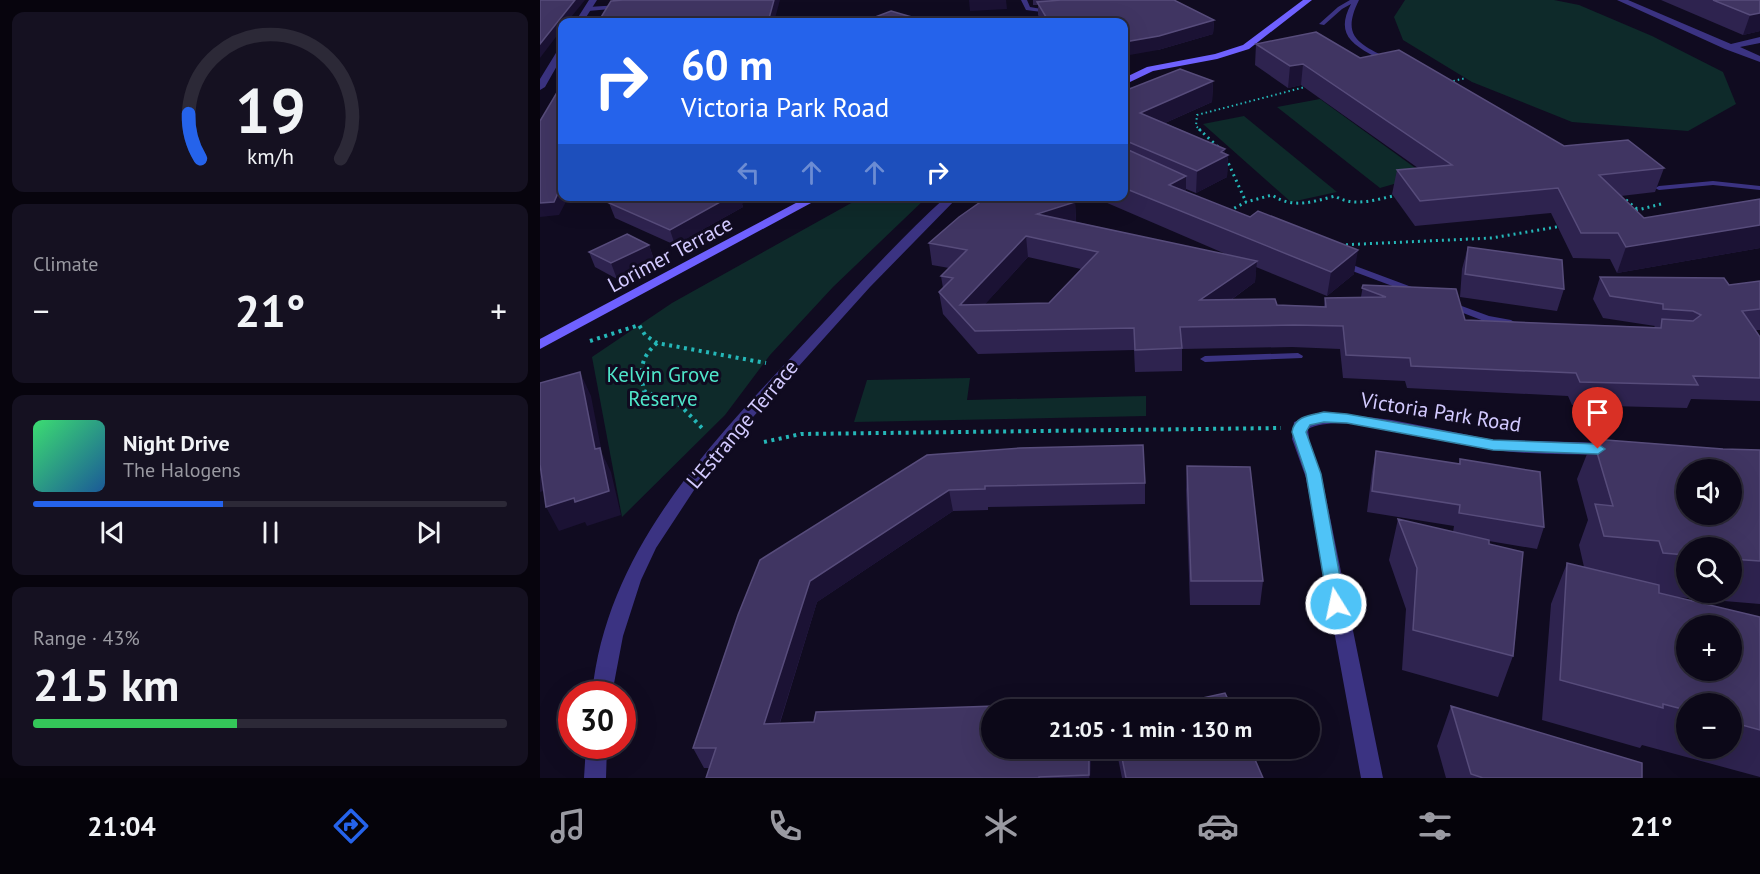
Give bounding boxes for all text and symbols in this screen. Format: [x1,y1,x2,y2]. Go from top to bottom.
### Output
text: 60 m [681,37,773,92]
icon: right [582,42,660,120]
text: 19 [235,69,305,150]
text: Victoria Park Road [681,90,889,124]
text: km/h [246,142,293,170]
icon: left [732,156,765,189]
icon: ahead [795,156,828,189]
icon: ahead [858,156,891,189]
icon: right [921,156,954,189]
street label: Lorimer Terrace [603,210,737,298]
text: Climate [33,251,99,277]
text: 21° [235,281,305,339]
text: − [33,289,50,332]
text: + [490,289,507,332]
street label: L'Estrange Terrace [680,354,804,494]
park label: Kelvin Grove Reserve [606,361,720,412]
street label: Victoria Park Road [1358,386,1523,438]
pin [1572,387,1623,449]
icon: arrive [1581,396,1614,429]
text: Night Drive [123,429,230,457]
text: The Halogens [123,457,241,483]
map controls [1676,459,1742,759]
button: sound [1676,459,1742,525]
icon: previous [96,516,129,549]
icon: pause [254,516,287,549]
icon: next [412,516,445,549]
button: search [1676,537,1742,603]
position arrow [1304,572,1368,636]
button: + [1676,615,1742,681]
text: Range · 43% [33,625,140,651]
text: 215 km [33,655,179,713]
speed limit sign: 30 [558,681,636,759]
button: − [1676,693,1742,759]
text: 21:05 · 1 min · 130 m [1049,715,1252,743]
icon: directions [330,805,372,847]
icon: music [547,805,589,847]
icon: phone [764,805,806,847]
icon: climate [980,805,1022,847]
icon: car [1197,805,1239,847]
icon: filters [1414,805,1456,847]
text: 21:04 [87,809,156,843]
text: 21° [1630,809,1673,843]

